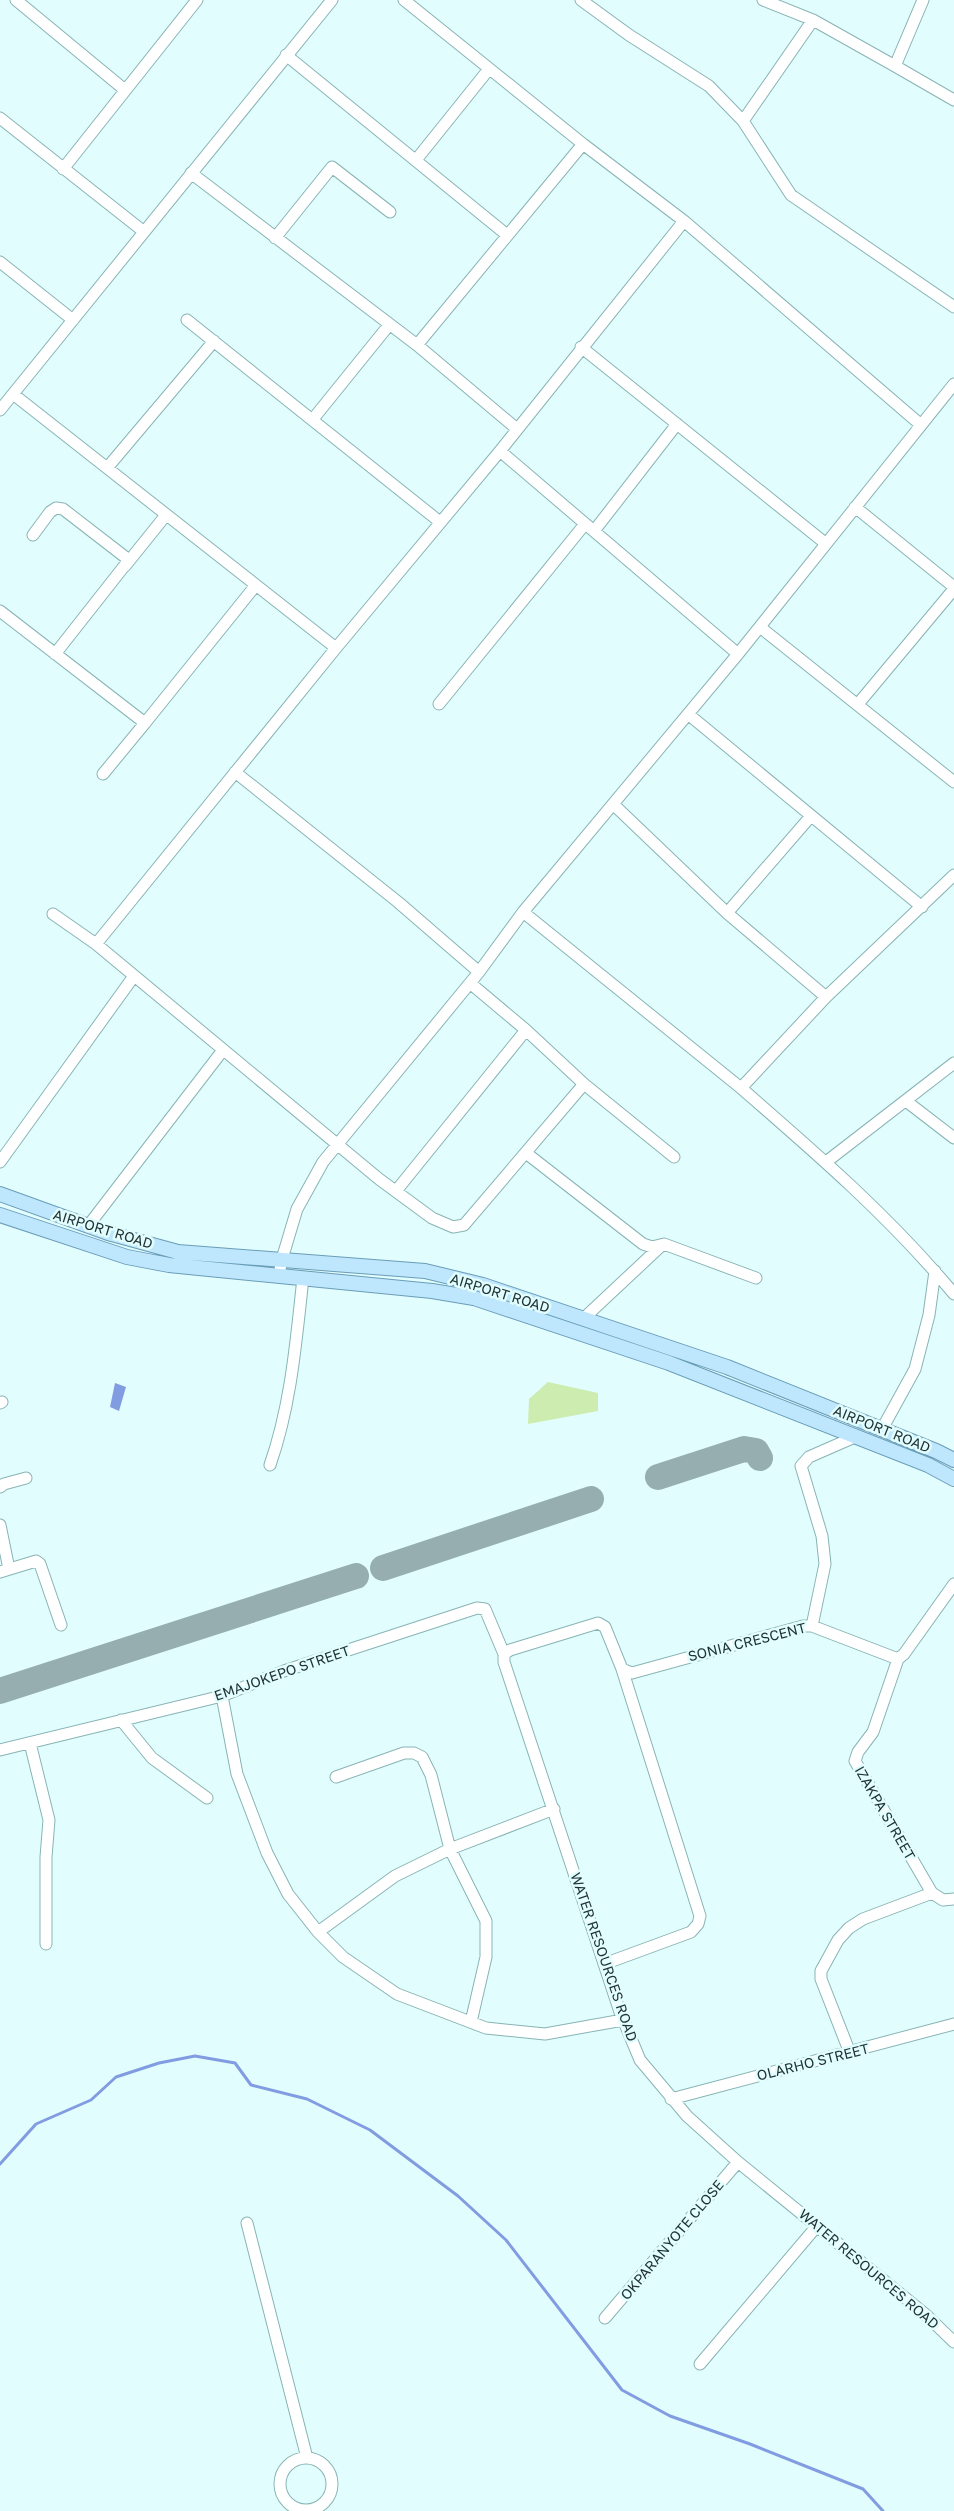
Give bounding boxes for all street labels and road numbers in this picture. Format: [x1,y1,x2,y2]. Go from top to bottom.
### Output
street label: AIRPORT ROAD [51,1205,155,1252]
street label: AIRPORT ROAD [448,1269,552,1316]
street label: AIRPORT ROAD [831,1401,933,1456]
street label: SONIA CRESCENT [686,1619,808,1664]
street label: EMAJOKEPO STREET [212,1641,352,1704]
street label: IZAKPA STREET [852,1763,919,1863]
street label: WATER RESOURCES ROAD [568,1870,641,2044]
street label: OLARHO STREET [755,2039,871,2084]
street label: OKPARANYOTE CLOSE [617,2176,727,2303]
street label: WATER RESOURCES ROAD [796,2205,943,2332]

